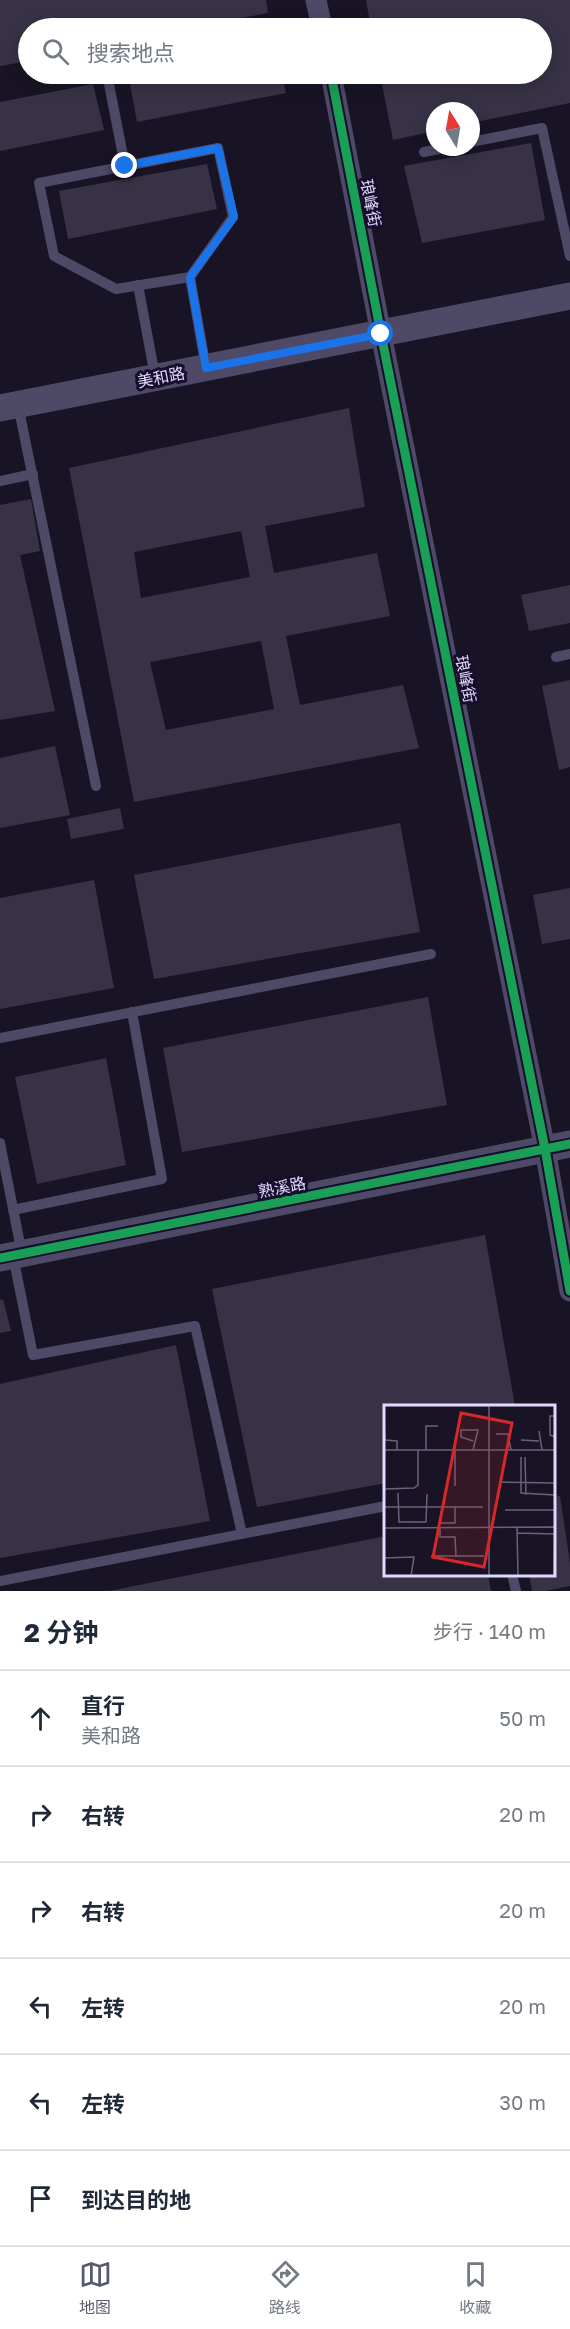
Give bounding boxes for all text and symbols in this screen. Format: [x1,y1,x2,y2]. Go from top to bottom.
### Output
search box [18,18,552,84]
icon: search [39,35,72,68]
text: 搜索地点 [87,39,175,66]
north arrow [426,102,480,156]
route end [111,152,137,178]
street label: 琅峰街 [357,178,385,228]
route start [367,320,393,346]
street label: 美和路 [136,363,186,391]
street label: 琅峰街 [452,654,480,704]
street label: 熟溪路 [257,1173,307,1201]
inset map [384,1405,555,1576]
text: 2 分钟 [24,1617,98,1648]
text: 步行 · 140 m [433,1619,546,1643]
text: 直行 [81,1692,125,1719]
icon: ahead [24,1702,57,1735]
text: 50 m [499,1706,546,1730]
text: 美和路 [81,1723,141,1747]
icon: right [24,1798,57,1831]
text: 右转 [81,1802,125,1829]
text: 20 m [499,1802,546,1826]
icon: right [24,1894,57,1927]
text: 右转 [81,1898,125,1925]
text: 20 m [499,1898,546,1922]
icon: left [24,1990,57,2023]
text: 左转 [81,1994,125,2021]
text: 20 m [499,1994,546,2018]
icon: left [24,2086,57,2119]
text: 左转 [81,2090,125,2117]
text: 30 m [499,2090,546,2114]
icon: arrive [24,2182,57,2215]
text: 到达目的地 [81,2186,191,2213]
tab: 地图 [79,2258,112,2318]
tab: 路线 [269,2258,302,2318]
tab: 收藏 [459,2258,492,2318]

